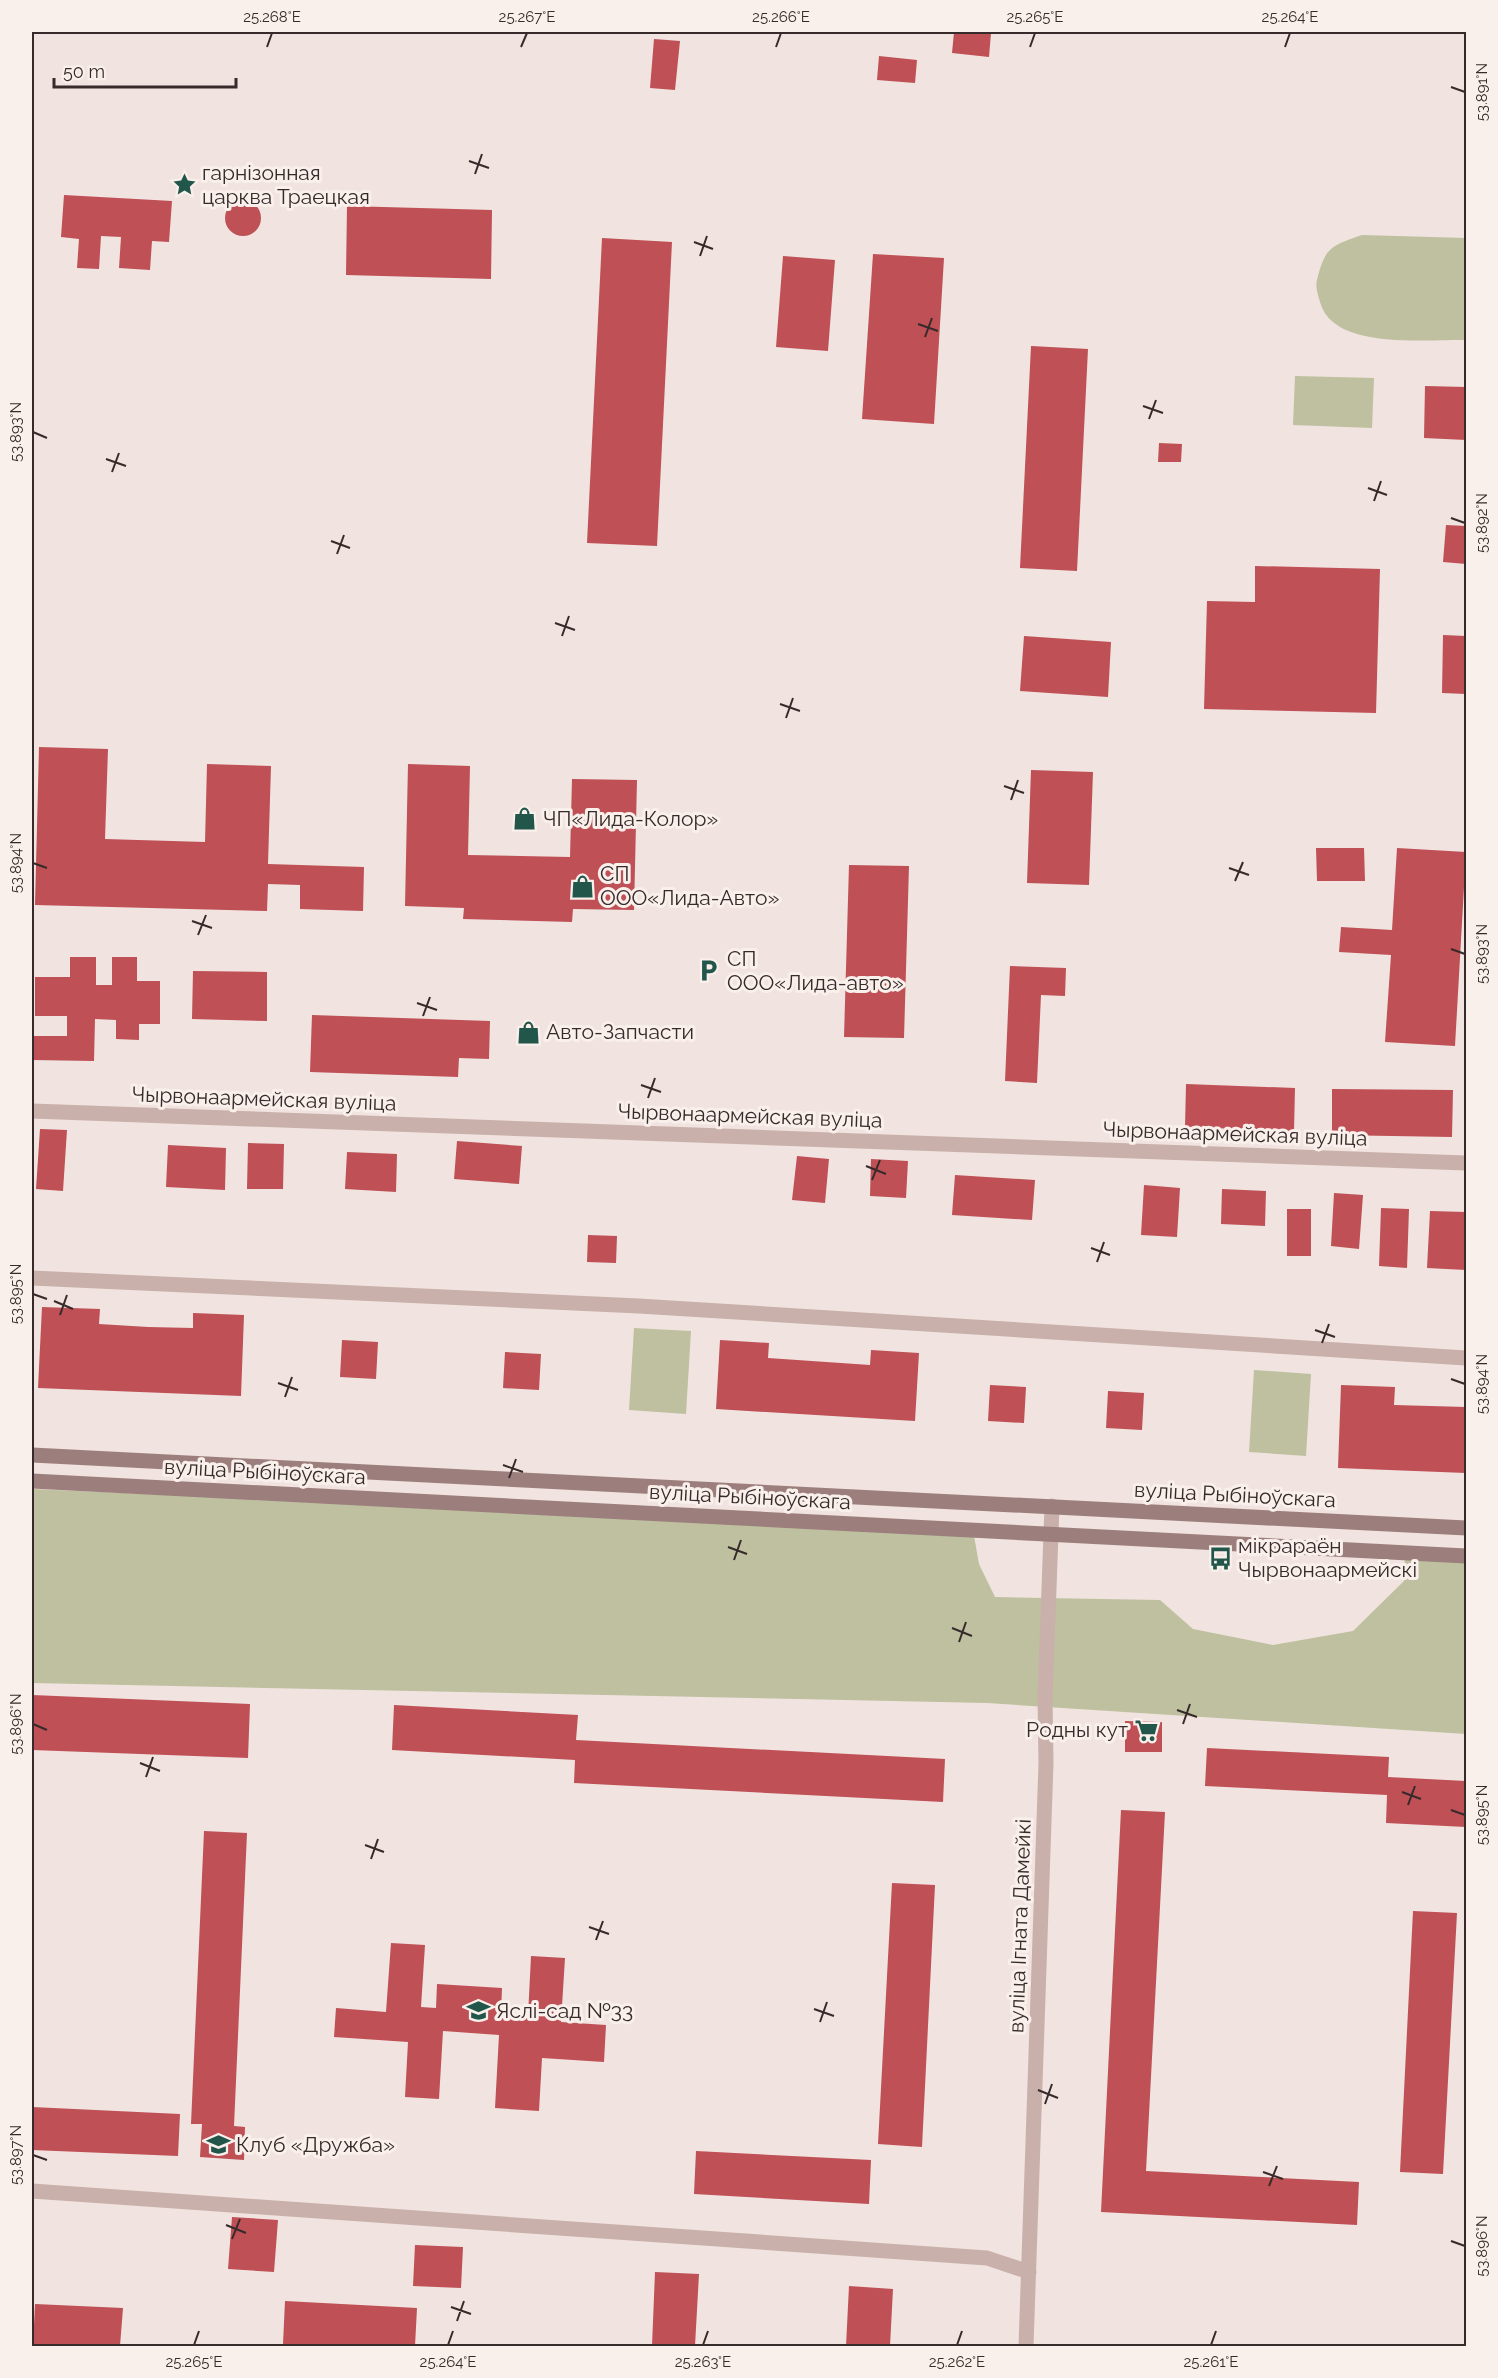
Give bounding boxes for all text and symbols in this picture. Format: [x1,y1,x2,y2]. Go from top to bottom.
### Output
text: 25.268°E [243,8,301,26]
text: 25.267°E [499,8,555,26]
text: 25.266°E [752,8,810,26]
text: 25.265°E [1007,8,1064,26]
text: 25.264°E [1262,8,1318,26]
scale bar [54,51,236,89]
text: 50 m [63,61,105,82]
text: 53.891°N [1473,63,1491,121]
place label: гарнізонная царква Траецкая [202,160,370,209]
place icon: гарнізонная царква Траецкая [171,172,197,198]
text: 53.893°N [7,402,25,462]
text: 53.892°N [1473,493,1491,553]
shop icon: ЧП«Лида-Колор» [512,806,538,832]
place label: ЧП«Лида-Колор» [543,806,718,831]
text: 53.894°N [7,833,25,893]
place label: СП ООО«Лида-Авто» [600,861,779,910]
shop icon: СП ООО«Лида-Авто» [569,873,595,899]
text: 53.893°N [1473,924,1491,984]
place label: СП ООО«Лида-авто» [727,946,904,995]
parking icon: СП ООО«Лида-авто» [696,958,722,984]
shop icon: Авто-Запчасти [515,1019,541,1045]
place label: Авто-Запчасти [546,1019,694,1044]
street label: Чырвонаармейская вуліца [131,1081,397,1116]
street label: Чырвонаармейская вуліца [617,1098,883,1133]
street label: Чырвонаармейская вуліца [1102,1116,1368,1151]
text: 53.895°N [7,1264,25,1324]
text: 53.894°N [1473,1354,1491,1414]
street label: вуліца Рыбіноўскага [164,1454,366,1489]
street label: вуліца Рыбіноўскага [1134,1477,1336,1512]
street label: вуліца Рыбіноўскага [649,1479,851,1514]
place label: мікрараён Чырвонаармейскі [1238,1533,1417,1582]
bus stop icon: мікрараён Чырвонаармейскі [1207,1545,1233,1571]
text: 53.896°N [7,1693,25,1755]
place label: Родны кут [1026,1717,1128,1742]
supermarket icon: Родны кут [1133,1717,1159,1743]
text: 53.895°N [1473,1785,1491,1845]
street label: вуліца Ігната Дамейкі [1003,1818,1036,2033]
school or university icon: Яслі-сад №33 [465,1998,491,2024]
place label: Яслі-сад №33 [496,1998,633,2023]
text: 53.897°N [7,2125,25,2185]
school or university icon: Клуб «Дружба» [205,2132,231,2158]
place label: Клуб «Дружба» [236,2132,395,2157]
text: 53.896°N [1473,2215,1491,2277]
text: 25.265°E [166,2353,223,2371]
text: 25.264°E [420,2353,476,2371]
text: 25.263°E [675,2353,731,2371]
text: 25.262°E [929,2353,985,2371]
text: 25.261°E [1184,2353,1238,2371]

